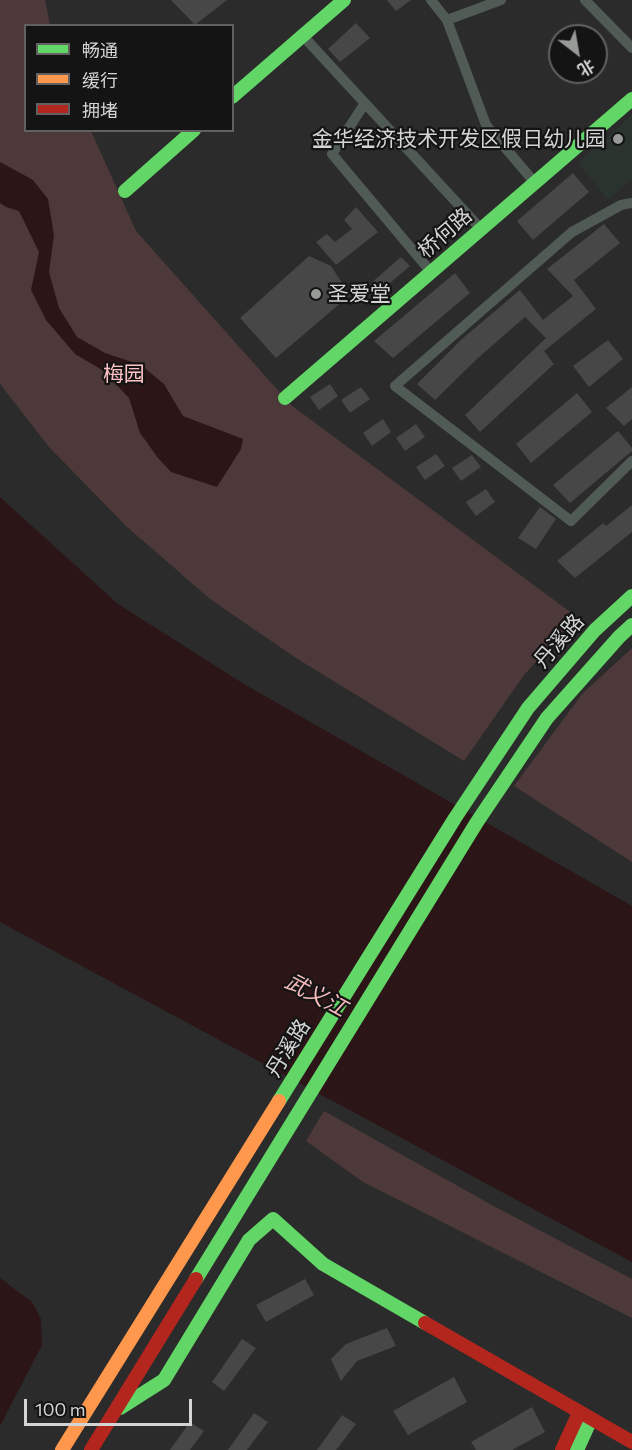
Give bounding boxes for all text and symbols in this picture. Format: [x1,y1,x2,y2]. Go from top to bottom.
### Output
legend [24,24,234,132]
north arrow [548,24,608,84]
text: 畅通 [82,39,118,61]
text: 北 [575,56,598,80]
text: 缓行 [82,69,118,91]
text: 拥堵 [82,99,118,121]
place label: 金华经济技术开发区假日幼儿园 [312,126,606,152]
marker: 金华经济技术开发区假日幼儿园 [611,132,625,146]
street label: 桥何路 [413,203,477,263]
place label: 圣爱堂 [328,281,391,307]
marker: 圣爱堂 [309,287,323,301]
park label: 梅园 [103,361,145,387]
street label: 丹溪路 [529,609,589,673]
water label: 武义江 [281,968,351,1022]
street label: 丹溪路 [261,1015,315,1081]
scale bar [27,1387,195,1425]
text: 100 m [35,1398,85,1420]

